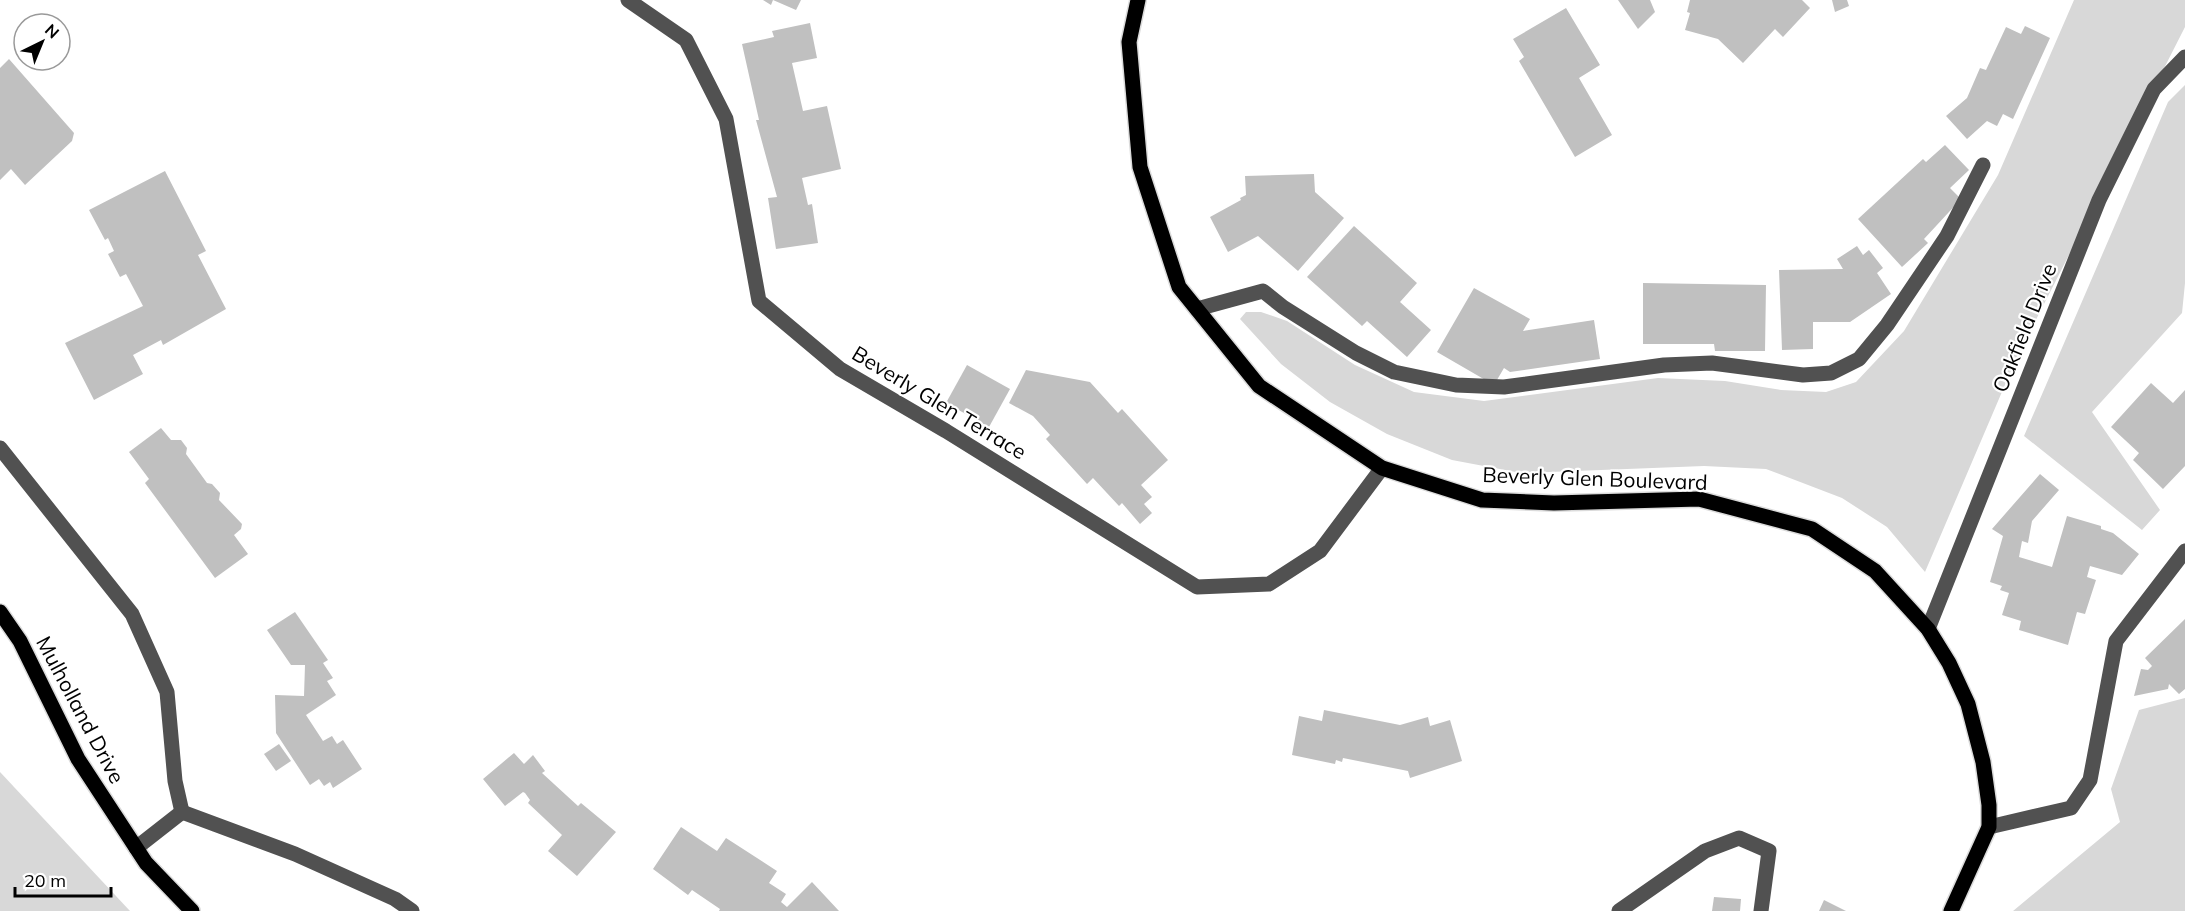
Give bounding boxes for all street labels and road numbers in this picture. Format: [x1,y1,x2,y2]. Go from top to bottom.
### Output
street label: Oakfield Drive [1986,259,2062,396]
street label: Beverly Glen Terrace [848,340,1031,464]
street label: Beverly Glen Boulevard [1482,461,1708,495]
street label: Mulholland Drive [31,631,131,788]

